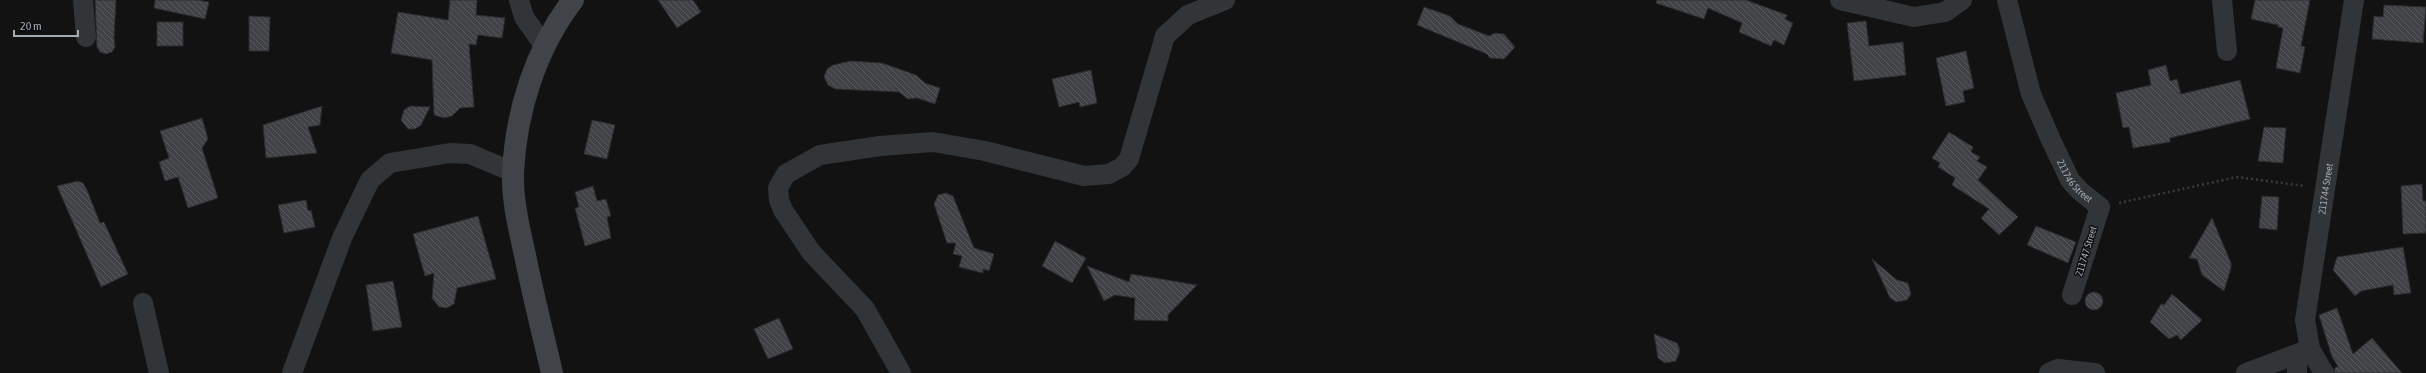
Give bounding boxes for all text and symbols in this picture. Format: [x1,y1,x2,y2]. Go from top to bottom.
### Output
scale bar [14,12,78,38]
text: 20 m [20,19,42,33]
street label: 211746 Street [2055,158,2095,204]
street label: 211744 Street [2316,162,2334,215]
street label: 211747 Street [2073,225,2099,277]

